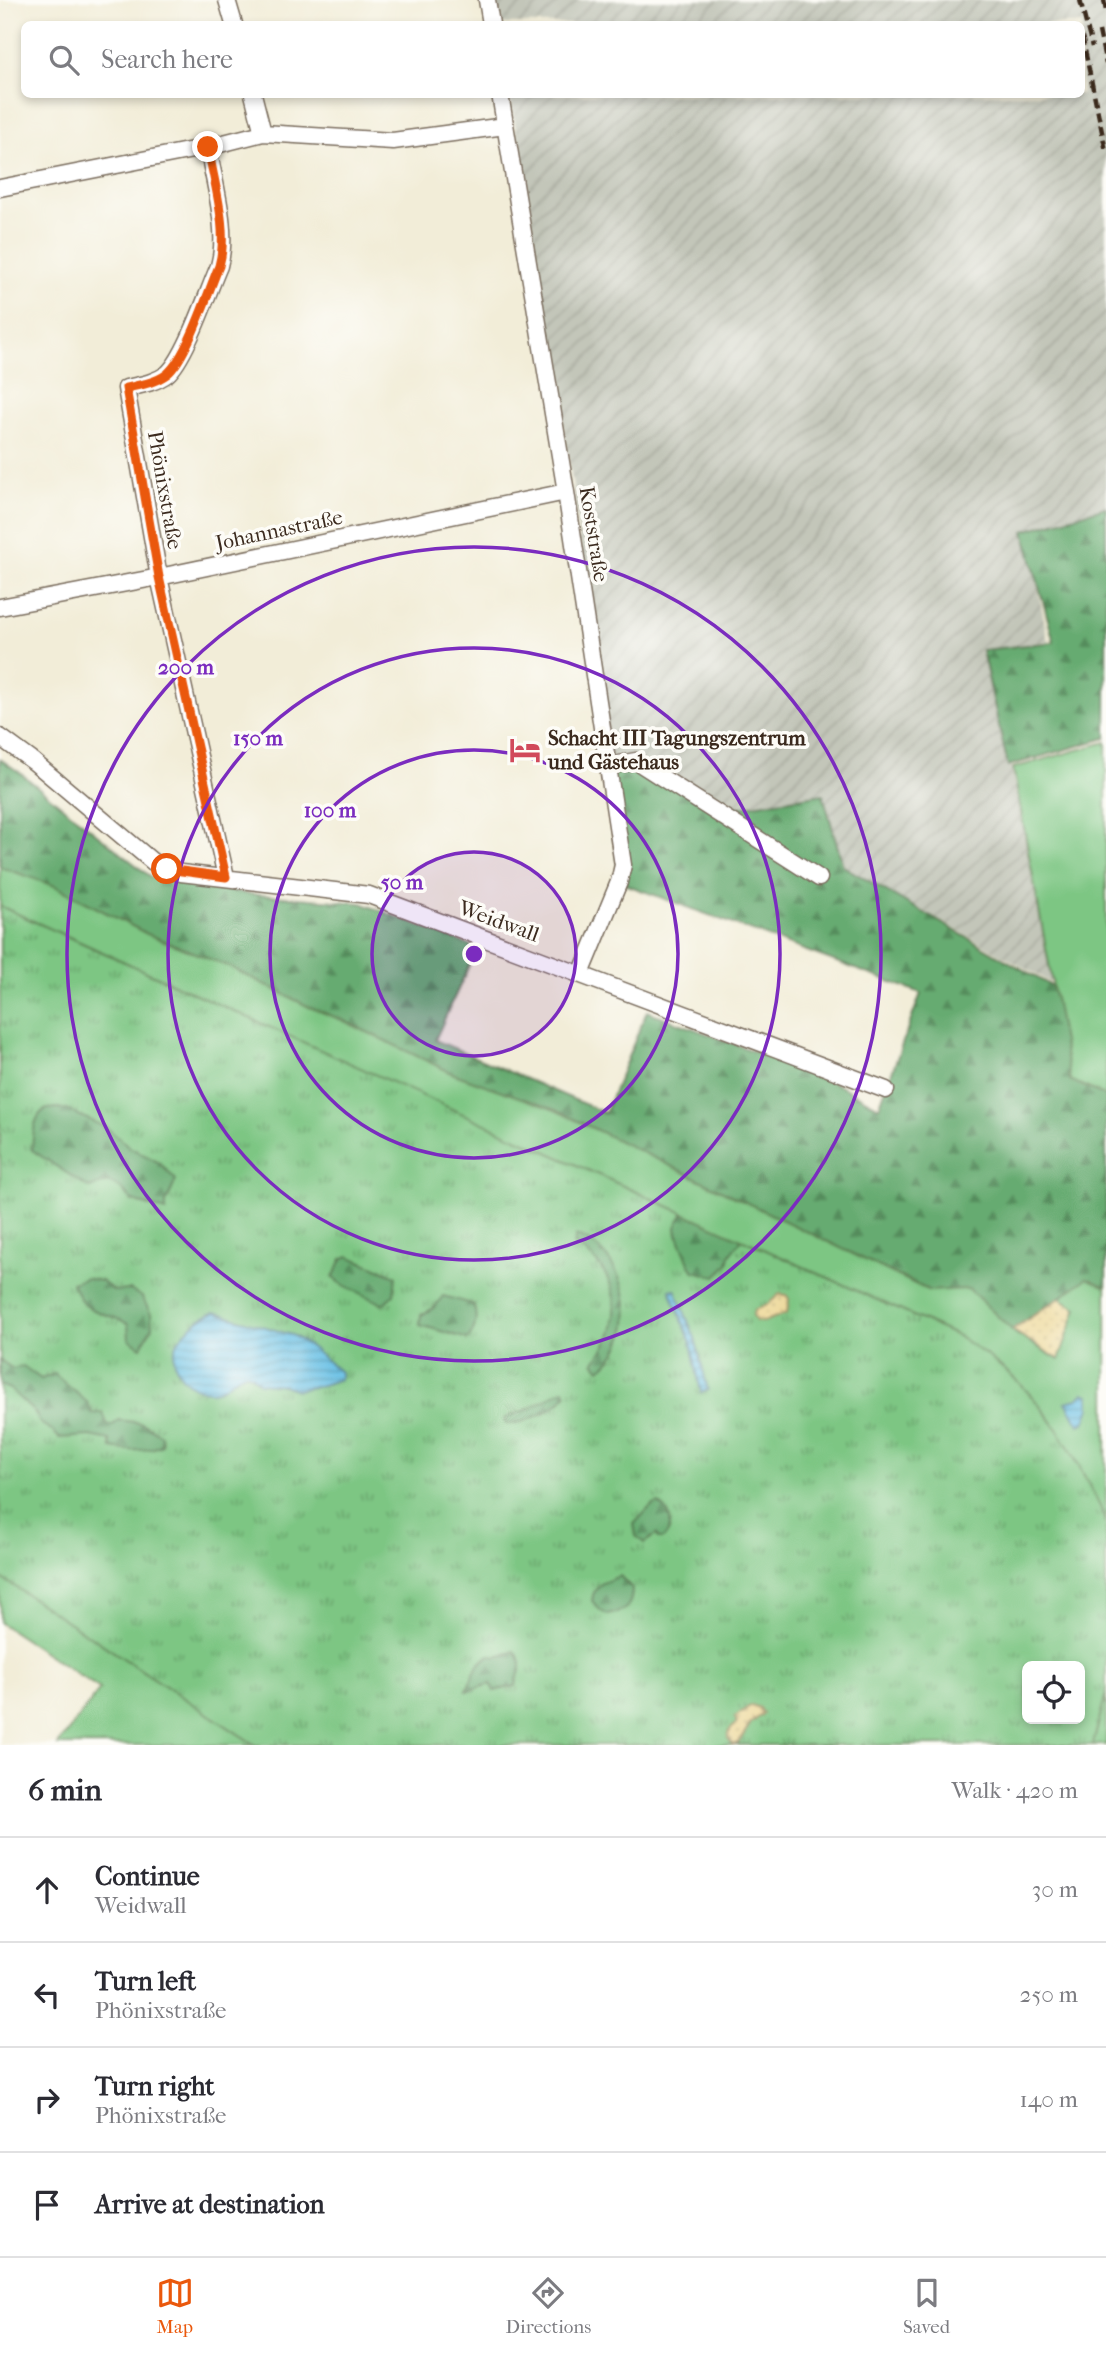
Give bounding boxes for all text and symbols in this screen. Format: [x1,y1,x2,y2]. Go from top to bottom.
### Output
search box [21,21,1085,98]
icon: search [45,41,83,79]
text: Search here [101,44,233,75]
route end [192,131,223,162]
street label: Phönixstraße [143,429,187,551]
street label: Koststraße [575,484,613,584]
street label: Johannastraße [211,505,345,556]
text: 200 m [158,655,215,679]
text: 150 m [233,726,284,750]
place label: Schacht III Tagungszentrum und Gästehaus [547,726,806,774]
hotel icon: Schacht III Tagungszentrum und Gästehaus [508,733,542,767]
text: 100 m [304,798,357,822]
route start [151,853,182,884]
text: 50 m [381,870,424,894]
street label: Weidwall [455,895,543,947]
centre of rings [462,942,486,966]
map controls [1022,1661,1085,1724]
button: locate [1022,1661,1085,1724]
text: 6 min [28,1773,102,1808]
text: Walk · 420 m [951,1777,1078,1804]
text: Continue [95,1861,200,1892]
icon: ahead [28,1871,66,1909]
text: 30 m [1032,1876,1078,1903]
text: Weidwall [95,1892,187,1919]
text: Turn left [95,1966,196,1997]
icon: left [28,1976,66,2014]
text: 250 m [1020,1981,1078,2008]
text: Phönixstraße [95,1997,226,2024]
text: Turn right [95,2071,215,2102]
icon: right [28,2081,66,2119]
text: 140 m [1019,2086,1078,2113]
text: Phönixstraße [95,2102,226,2129]
icon: arrive [28,2186,66,2224]
text: Arrive at destination [95,2189,325,2220]
tab: Map [156,2274,194,2338]
tab: Directions [506,2274,591,2338]
tab: Saved [903,2274,950,2338]

